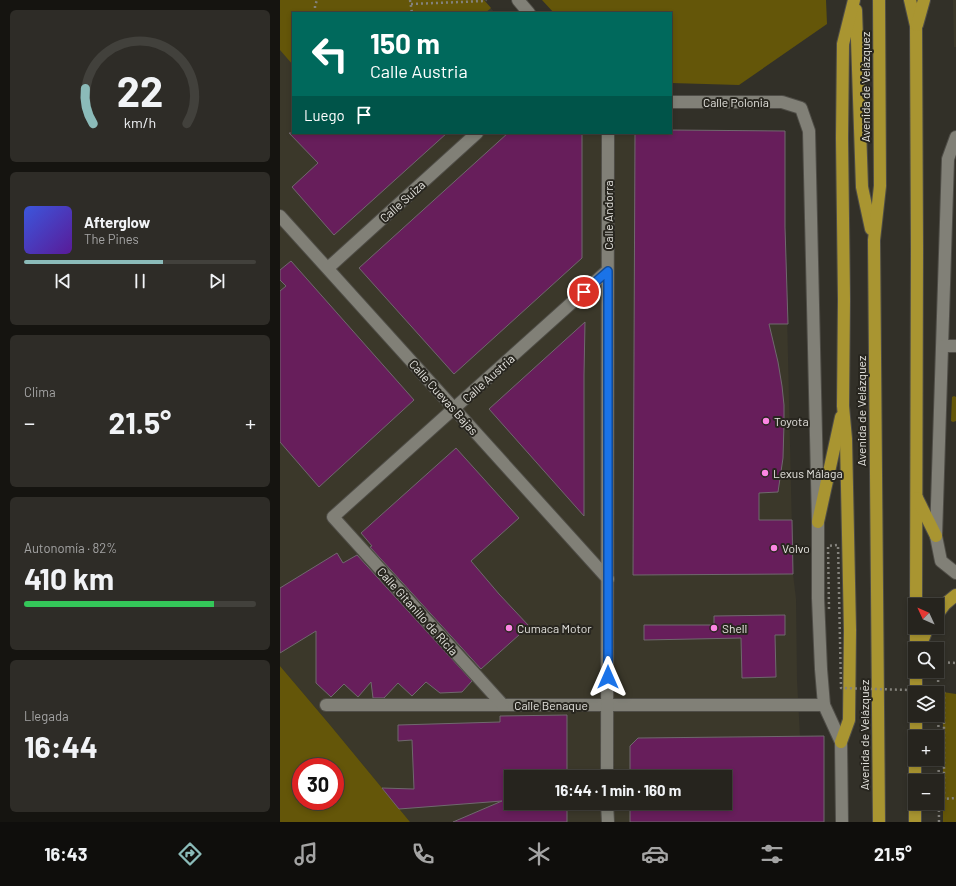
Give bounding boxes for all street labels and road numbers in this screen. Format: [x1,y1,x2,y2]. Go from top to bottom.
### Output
street label: Avenida de Velázquez [858,32,872,142]
street label: Calle Polonia [703,95,769,109]
street label: Calle Suiza [377,177,427,225]
street label: Calle Andorra [601,180,615,250]
street label: Calle Austria [459,351,517,405]
street label: Avenida de Velázquez [854,356,868,466]
street label: Calle Cuevas Bajas [407,357,481,437]
street label: Calle Gitanillo de Ricla [375,564,461,658]
street label: Avenida de Velázquez [857,680,871,790]
street label: Calle Benaque [514,698,588,712]

